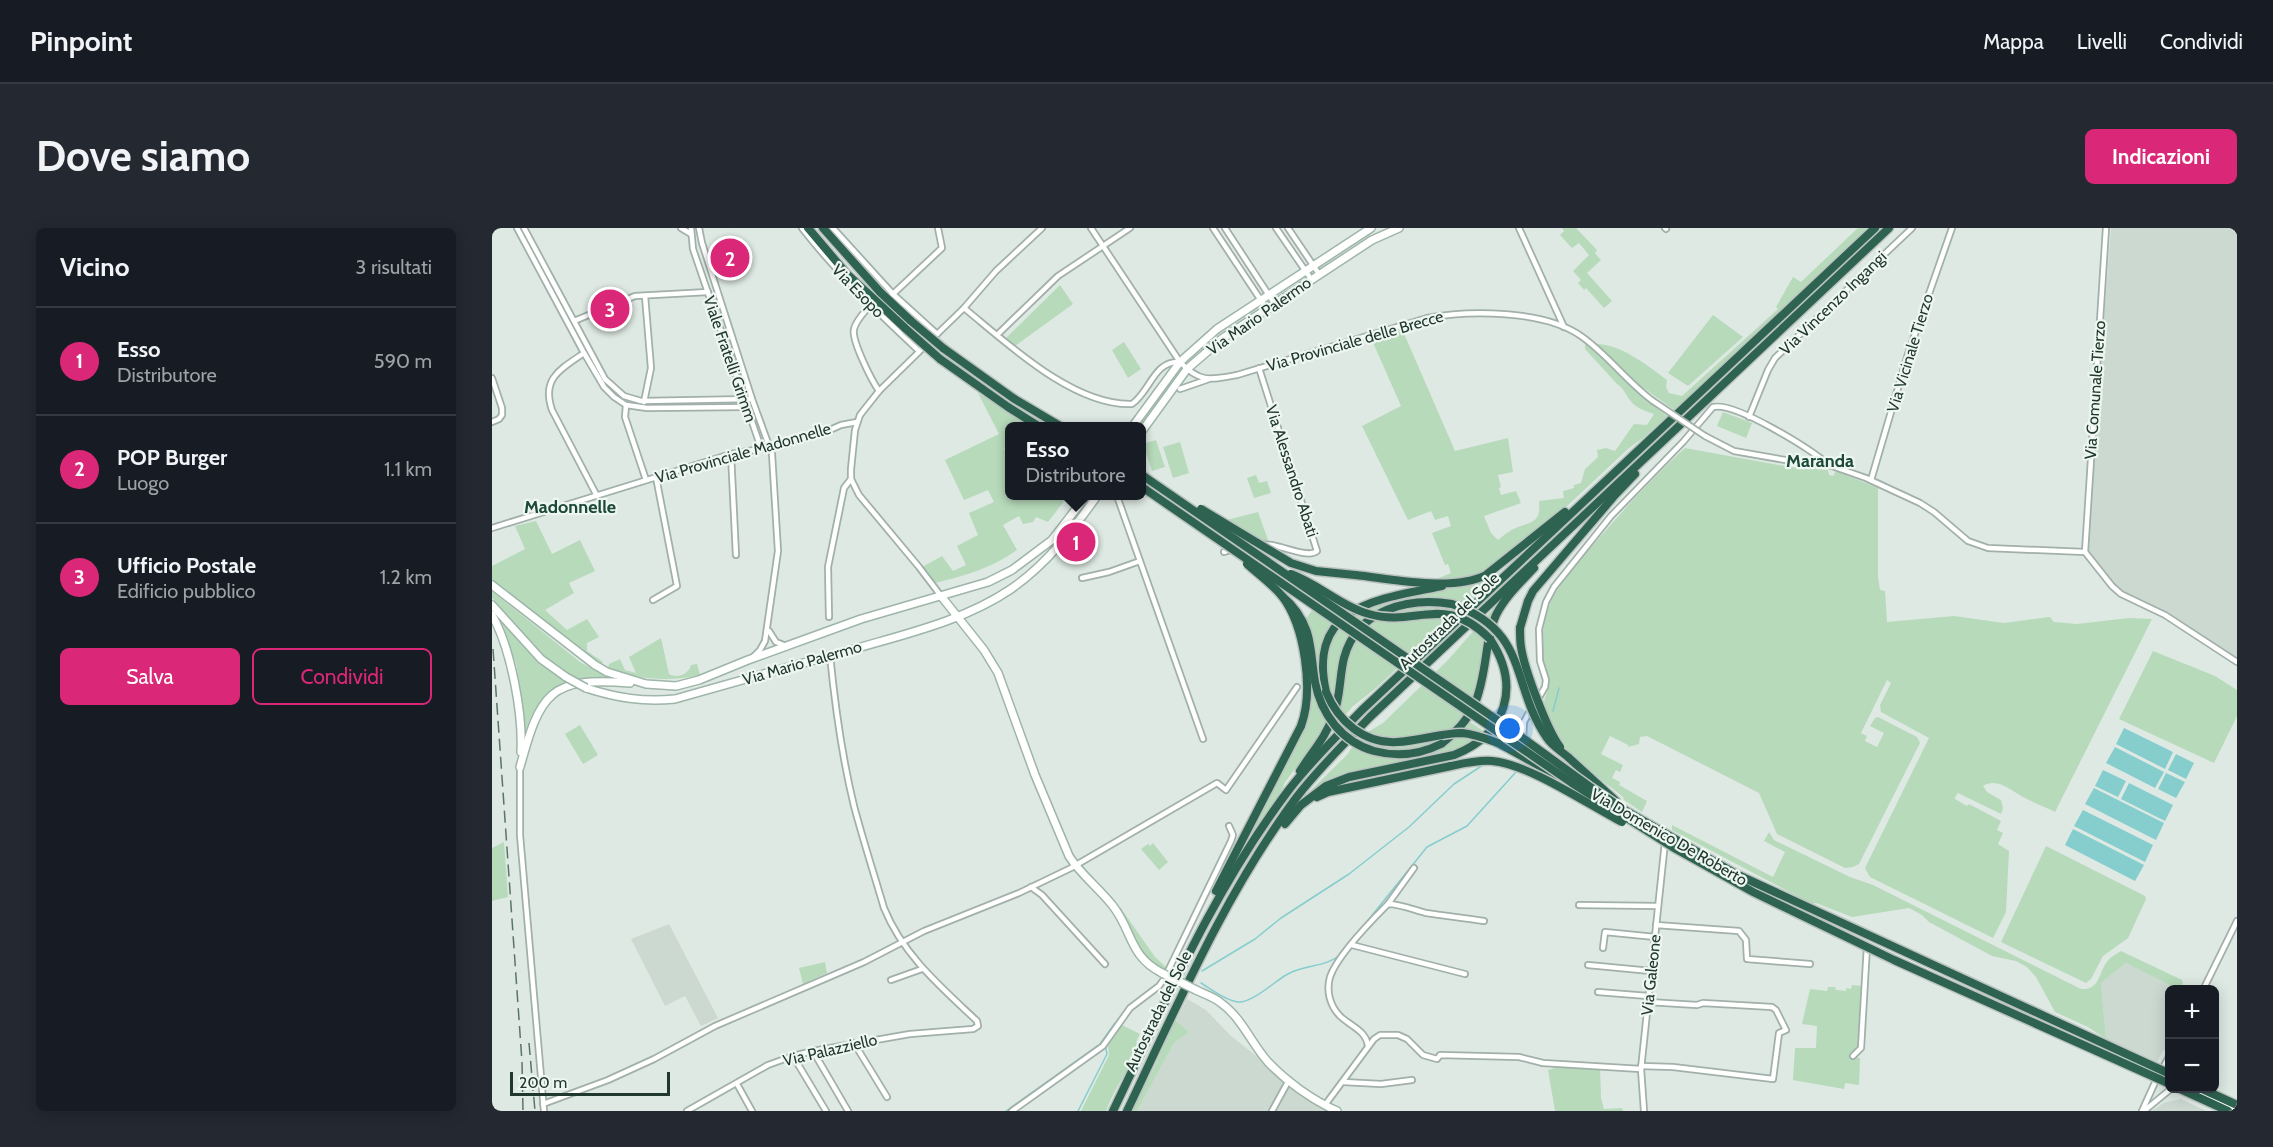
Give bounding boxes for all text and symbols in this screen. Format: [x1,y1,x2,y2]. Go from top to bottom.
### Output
text: Pinpoint [30,24,132,58]
text: Mappa [1983,29,2044,54]
text: Livelli [2077,29,2127,54]
text: Condividi [2160,29,2243,54]
button: Indicazioni [2085,129,2237,184]
text: Dove siamo [36,130,250,182]
pin: 2 [710,236,750,280]
street label: Via Vincenzo Ingangi [1776,247,1890,359]
text: Vicino [60,251,129,283]
text: 3 risultati [356,255,432,279]
street label: Via Esopo [828,260,888,322]
street label: Via Mario Palermo [1203,273,1315,359]
pin: 3 [590,286,630,332]
street label: Via Vicinale Tierzo [1883,291,1937,415]
street label: Viale Fratelli Grimm [699,293,761,425]
street label: Via Provinciale delle Brecce [1264,307,1446,375]
street label: Via Comunale Tierzo [2081,320,2109,460]
text: Esso [117,336,161,363]
text: 1 [76,349,83,373]
text: 590 m [374,349,432,373]
text: Distributore [117,363,217,387]
street label: Via Alessandro Abati [1262,403,1322,539]
street label: Via Provinciale Madonnelle [653,419,833,487]
popup [1005,422,1146,500]
text: Esso [1026,436,1069,463]
text: POP Burger [117,444,227,471]
district label: Maranda [1786,450,1854,472]
text: 2 [74,457,85,481]
text: 1.1 km [384,457,432,481]
text: Distributore [1026,463,1125,487]
text: Luogo [117,471,169,495]
district label: Madonnelle [524,496,616,518]
pin: 1 [1056,520,1096,564]
text: Ufficio Postale [117,552,256,579]
text: 3 [74,565,85,589]
text: 1.2 km [380,565,432,589]
street label: Autostrada del Sole [1395,569,1503,673]
text: Edificio pubblico [117,579,256,603]
street label: Via Mario Palermo [740,637,864,689]
button: Salva [60,648,240,705]
button: Condividi [252,648,432,705]
your location [1495,714,1524,743]
street label: Via Domenico De Roberto [1587,784,1751,890]
street label: Via Galeone [1637,934,1665,1016]
street label: Autostrada del Sole [1121,948,1195,1074]
map controls [2165,985,2219,1093]
button: + [2165,985,2219,1039]
street label: Via Palazziello [781,1030,879,1070]
button: − [2165,1039,2219,1093]
scale bar [510,1069,670,1096]
text: 200 m [519,1073,567,1092]

